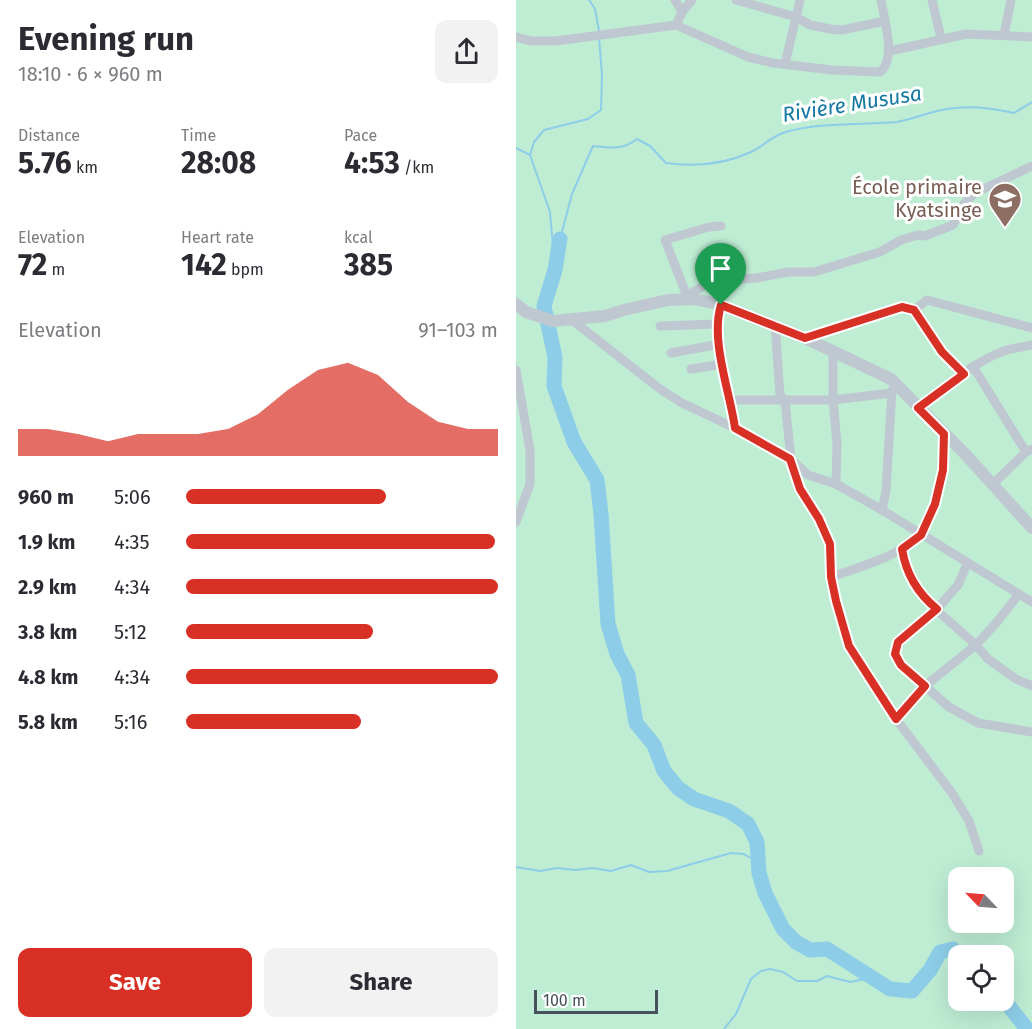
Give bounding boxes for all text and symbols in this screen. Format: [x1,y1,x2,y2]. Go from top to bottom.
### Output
text: Evening run [18,19,194,59]
button: share [435,20,498,83]
text: 18:10 · 6 × 960 m [18,62,163,86]
water label: Rivière Mususa [780,80,924,128]
text: Distance [18,126,80,145]
text: Time [181,126,216,145]
text: Pace [344,126,377,145]
text: 5.76 [18,145,72,181]
text: 28:08 [181,145,256,181]
text: 4:53 [344,145,400,181]
text: km [72,158,98,177]
text: /km [400,158,434,177]
place label: École primaire Kyatsinge [852,175,982,222]
school or university icon: École primaire Kyatsinge [987,181,1023,228]
text: Elevation [18,228,85,247]
text: Heart rate [181,228,254,247]
text: kcal [344,228,373,247]
pin [695,243,746,305]
text: 72 [18,247,47,283]
text: 142 [181,247,227,283]
text: 385 [344,247,393,283]
icon: arrive [704,252,737,285]
text: m [47,260,65,279]
text: bpm [227,260,264,279]
text: Elevation [18,318,102,342]
text: 91–103 m [418,318,498,342]
text: 960 m [18,485,74,509]
text: 5:06 [114,485,151,509]
text: 1.9 km [18,530,76,554]
text: 4:35 [114,530,150,554]
text: 2.9 km [18,575,77,599]
text: 4:34 [114,575,150,599]
text: 3.8 km [18,620,78,644]
text: 5:12 [114,620,147,644]
text: 4.8 km [18,665,78,689]
text: 4:34 [114,665,150,689]
text: 5.8 km [18,710,78,734]
text: 5:16 [114,710,147,734]
north arrow [948,867,1014,933]
map controls [948,867,1014,1011]
button: locate [948,945,1014,1011]
button: Save [18,948,252,1017]
button: Share [264,948,498,1017]
scale bar [534,987,658,1014]
text: 100 m [543,991,586,1010]

